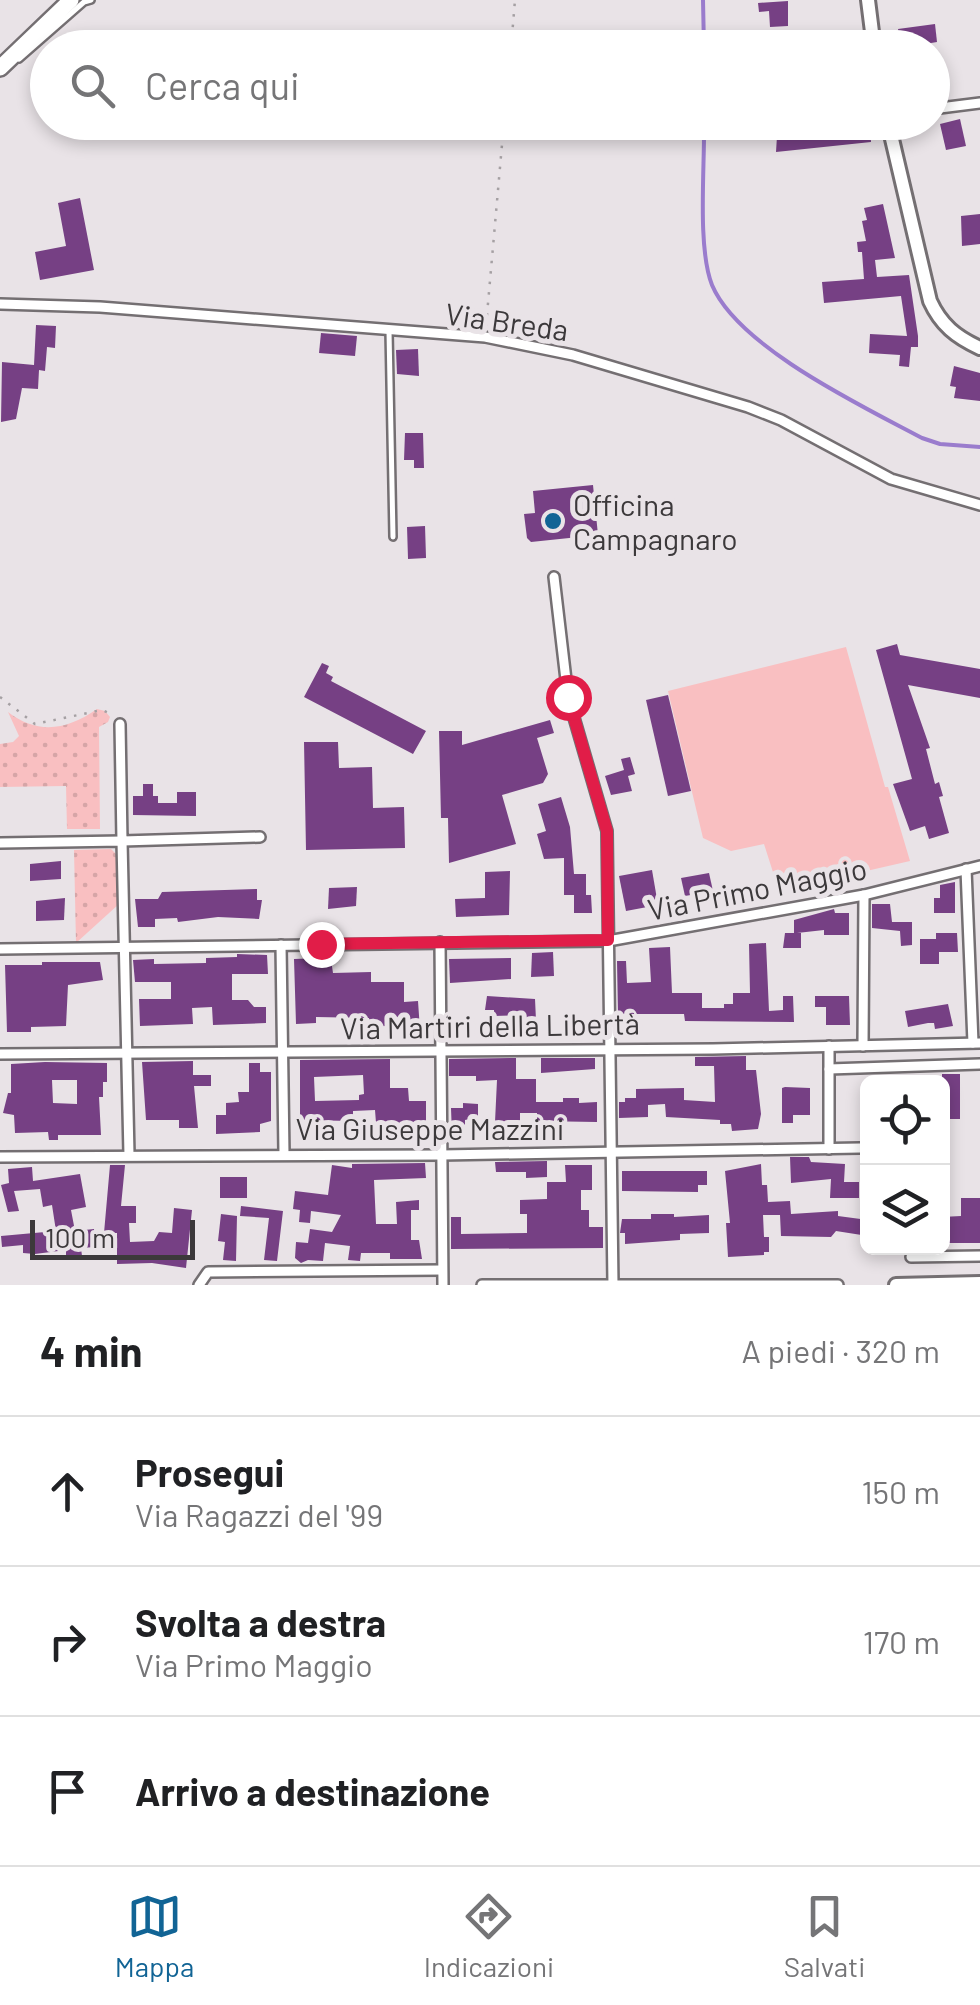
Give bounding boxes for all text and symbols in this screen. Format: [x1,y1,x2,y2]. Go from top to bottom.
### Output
search box [30,30,950,140]
icon: search [65,58,120,113]
text: Cerca qui [145,62,300,108]
street label: Via Breda [443,295,571,347]
place label: Officina Campagnaro [573,486,738,556]
marker: Officina Campagnaro [542,510,564,532]
route start [546,675,592,721]
street label: Via Primo Maggio [644,849,870,927]
route end [299,922,345,968]
street label: Via Martiri della Libertà [340,1004,640,1046]
map controls [860,1075,950,1255]
button: locate [860,1075,950,1165]
street label: Via Giuseppe Mazzini [295,1110,565,1146]
button: layers [860,1165,950,1255]
scale bar [30,1215,195,1260]
text: 100 m [45,1220,115,1254]
text: 4 min [40,1325,143,1375]
text: A piedi · 320 m [742,1331,940,1369]
text: Prosegui [135,1449,284,1495]
icon: ahead [40,1464,95,1519]
text: 150 m [861,1472,940,1510]
text: Via Ragazzi del '99 [135,1495,383,1533]
text: Svolta a destra [135,1599,386,1645]
icon: right [40,1614,95,1669]
text: 170 m [863,1622,940,1660]
text: Via Primo Maggio [135,1645,373,1683]
icon: arrive [40,1764,95,1819]
text: Arrivo a destinazione [135,1768,490,1814]
tab: Mappa [115,1889,194,1983]
tab: Indicazioni [424,1889,554,1983]
tab: Salvati [784,1889,865,1983]

